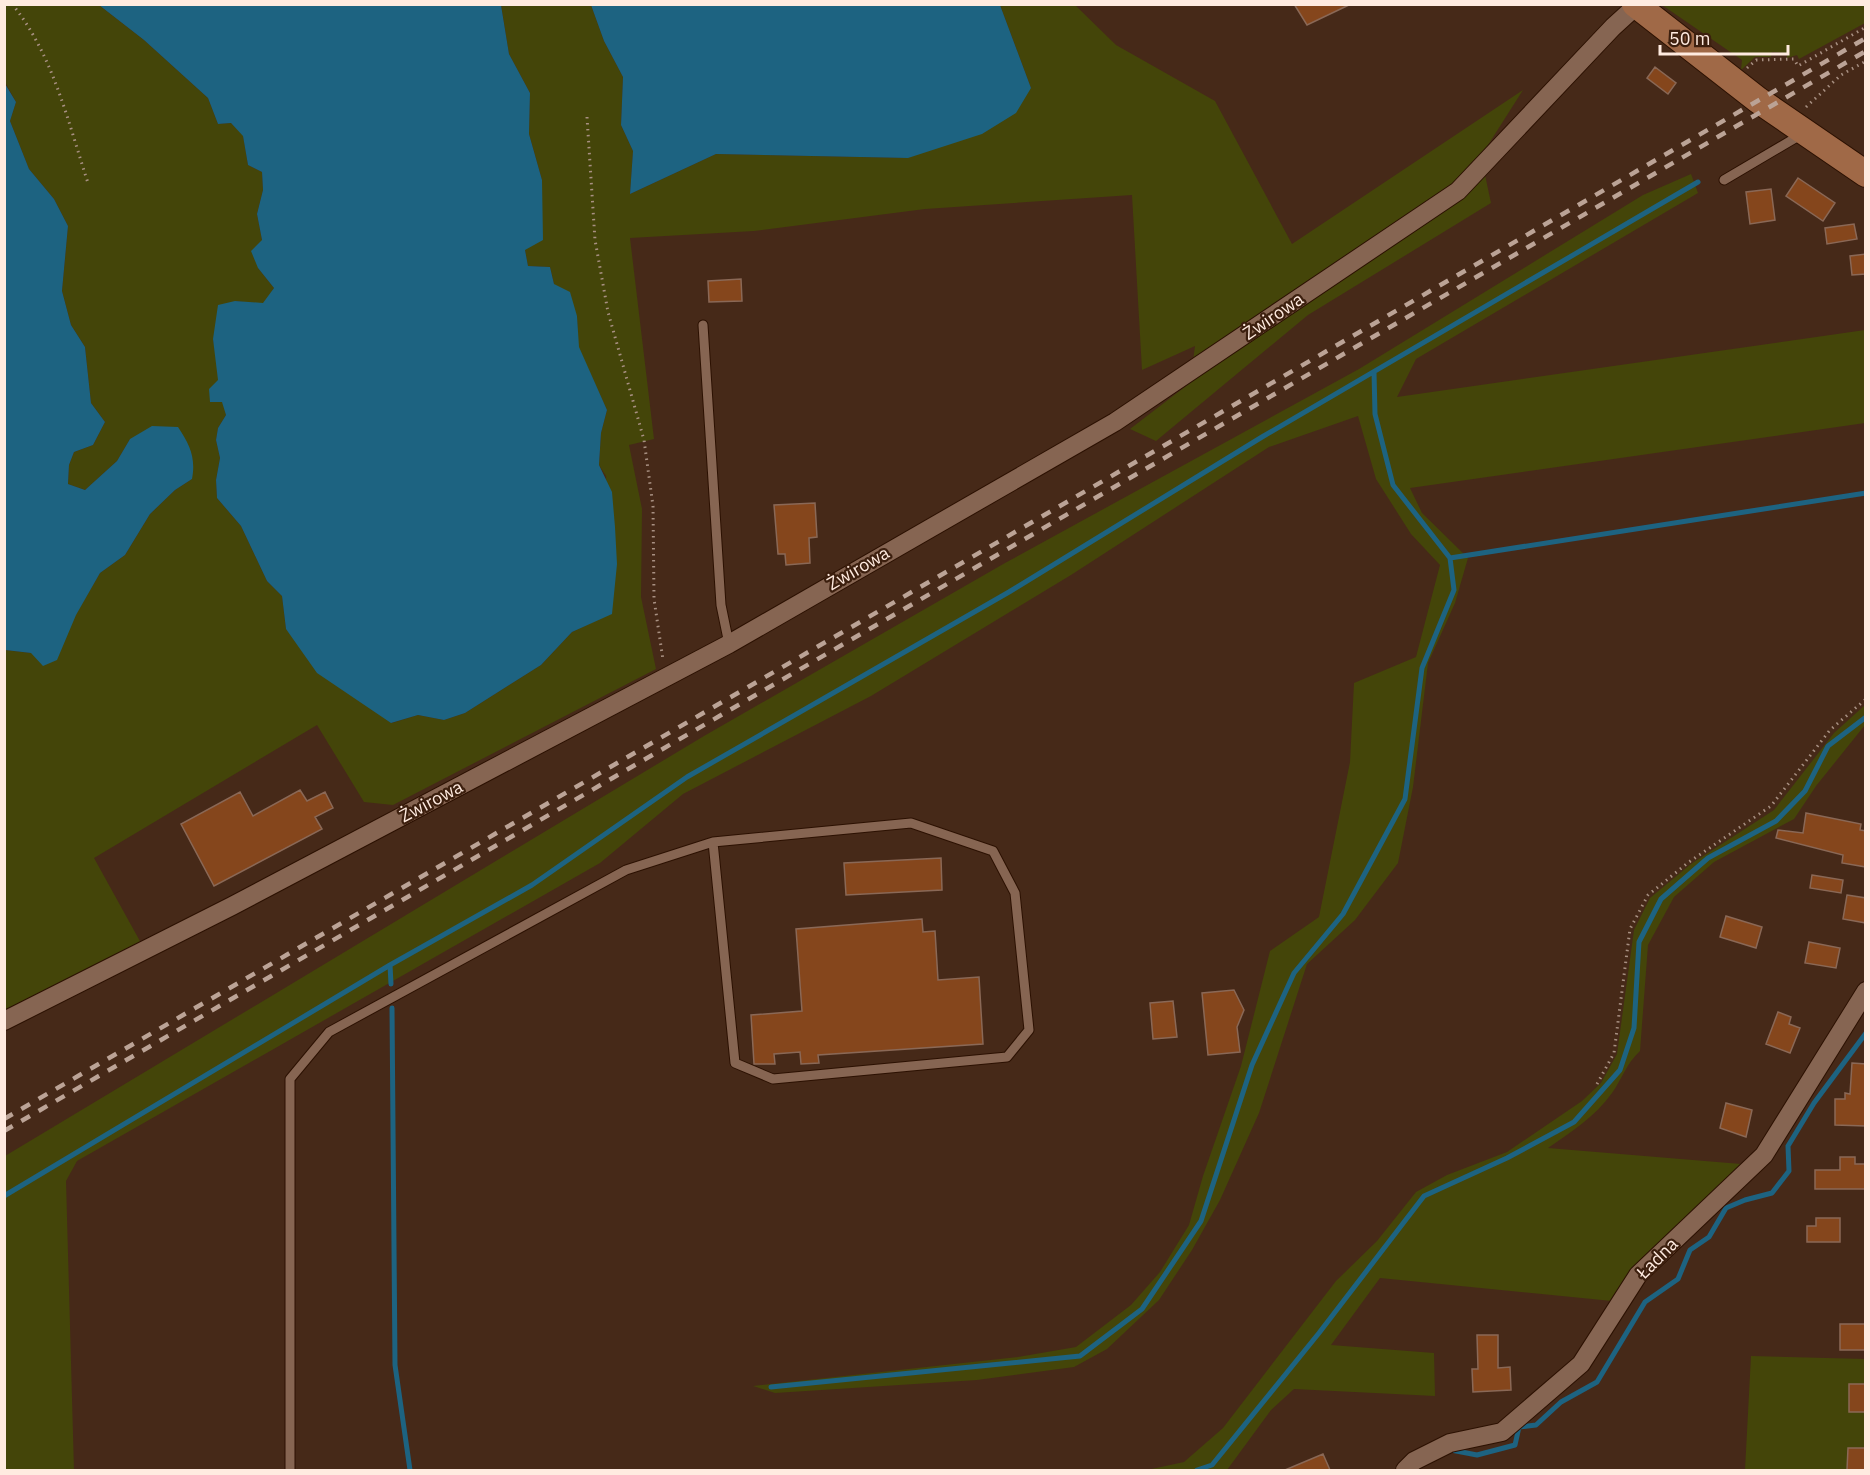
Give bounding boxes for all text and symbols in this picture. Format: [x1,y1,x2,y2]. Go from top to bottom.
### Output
scale bar [1660,18,1788,56]
text: 50 m [1669,27,1711,50]
street label: Żwirowa [1238,287,1308,345]
street label: Żwirowa [823,541,894,595]
street label: Żwirowa [395,775,467,827]
street label: Ładna [1631,1232,1683,1284]

